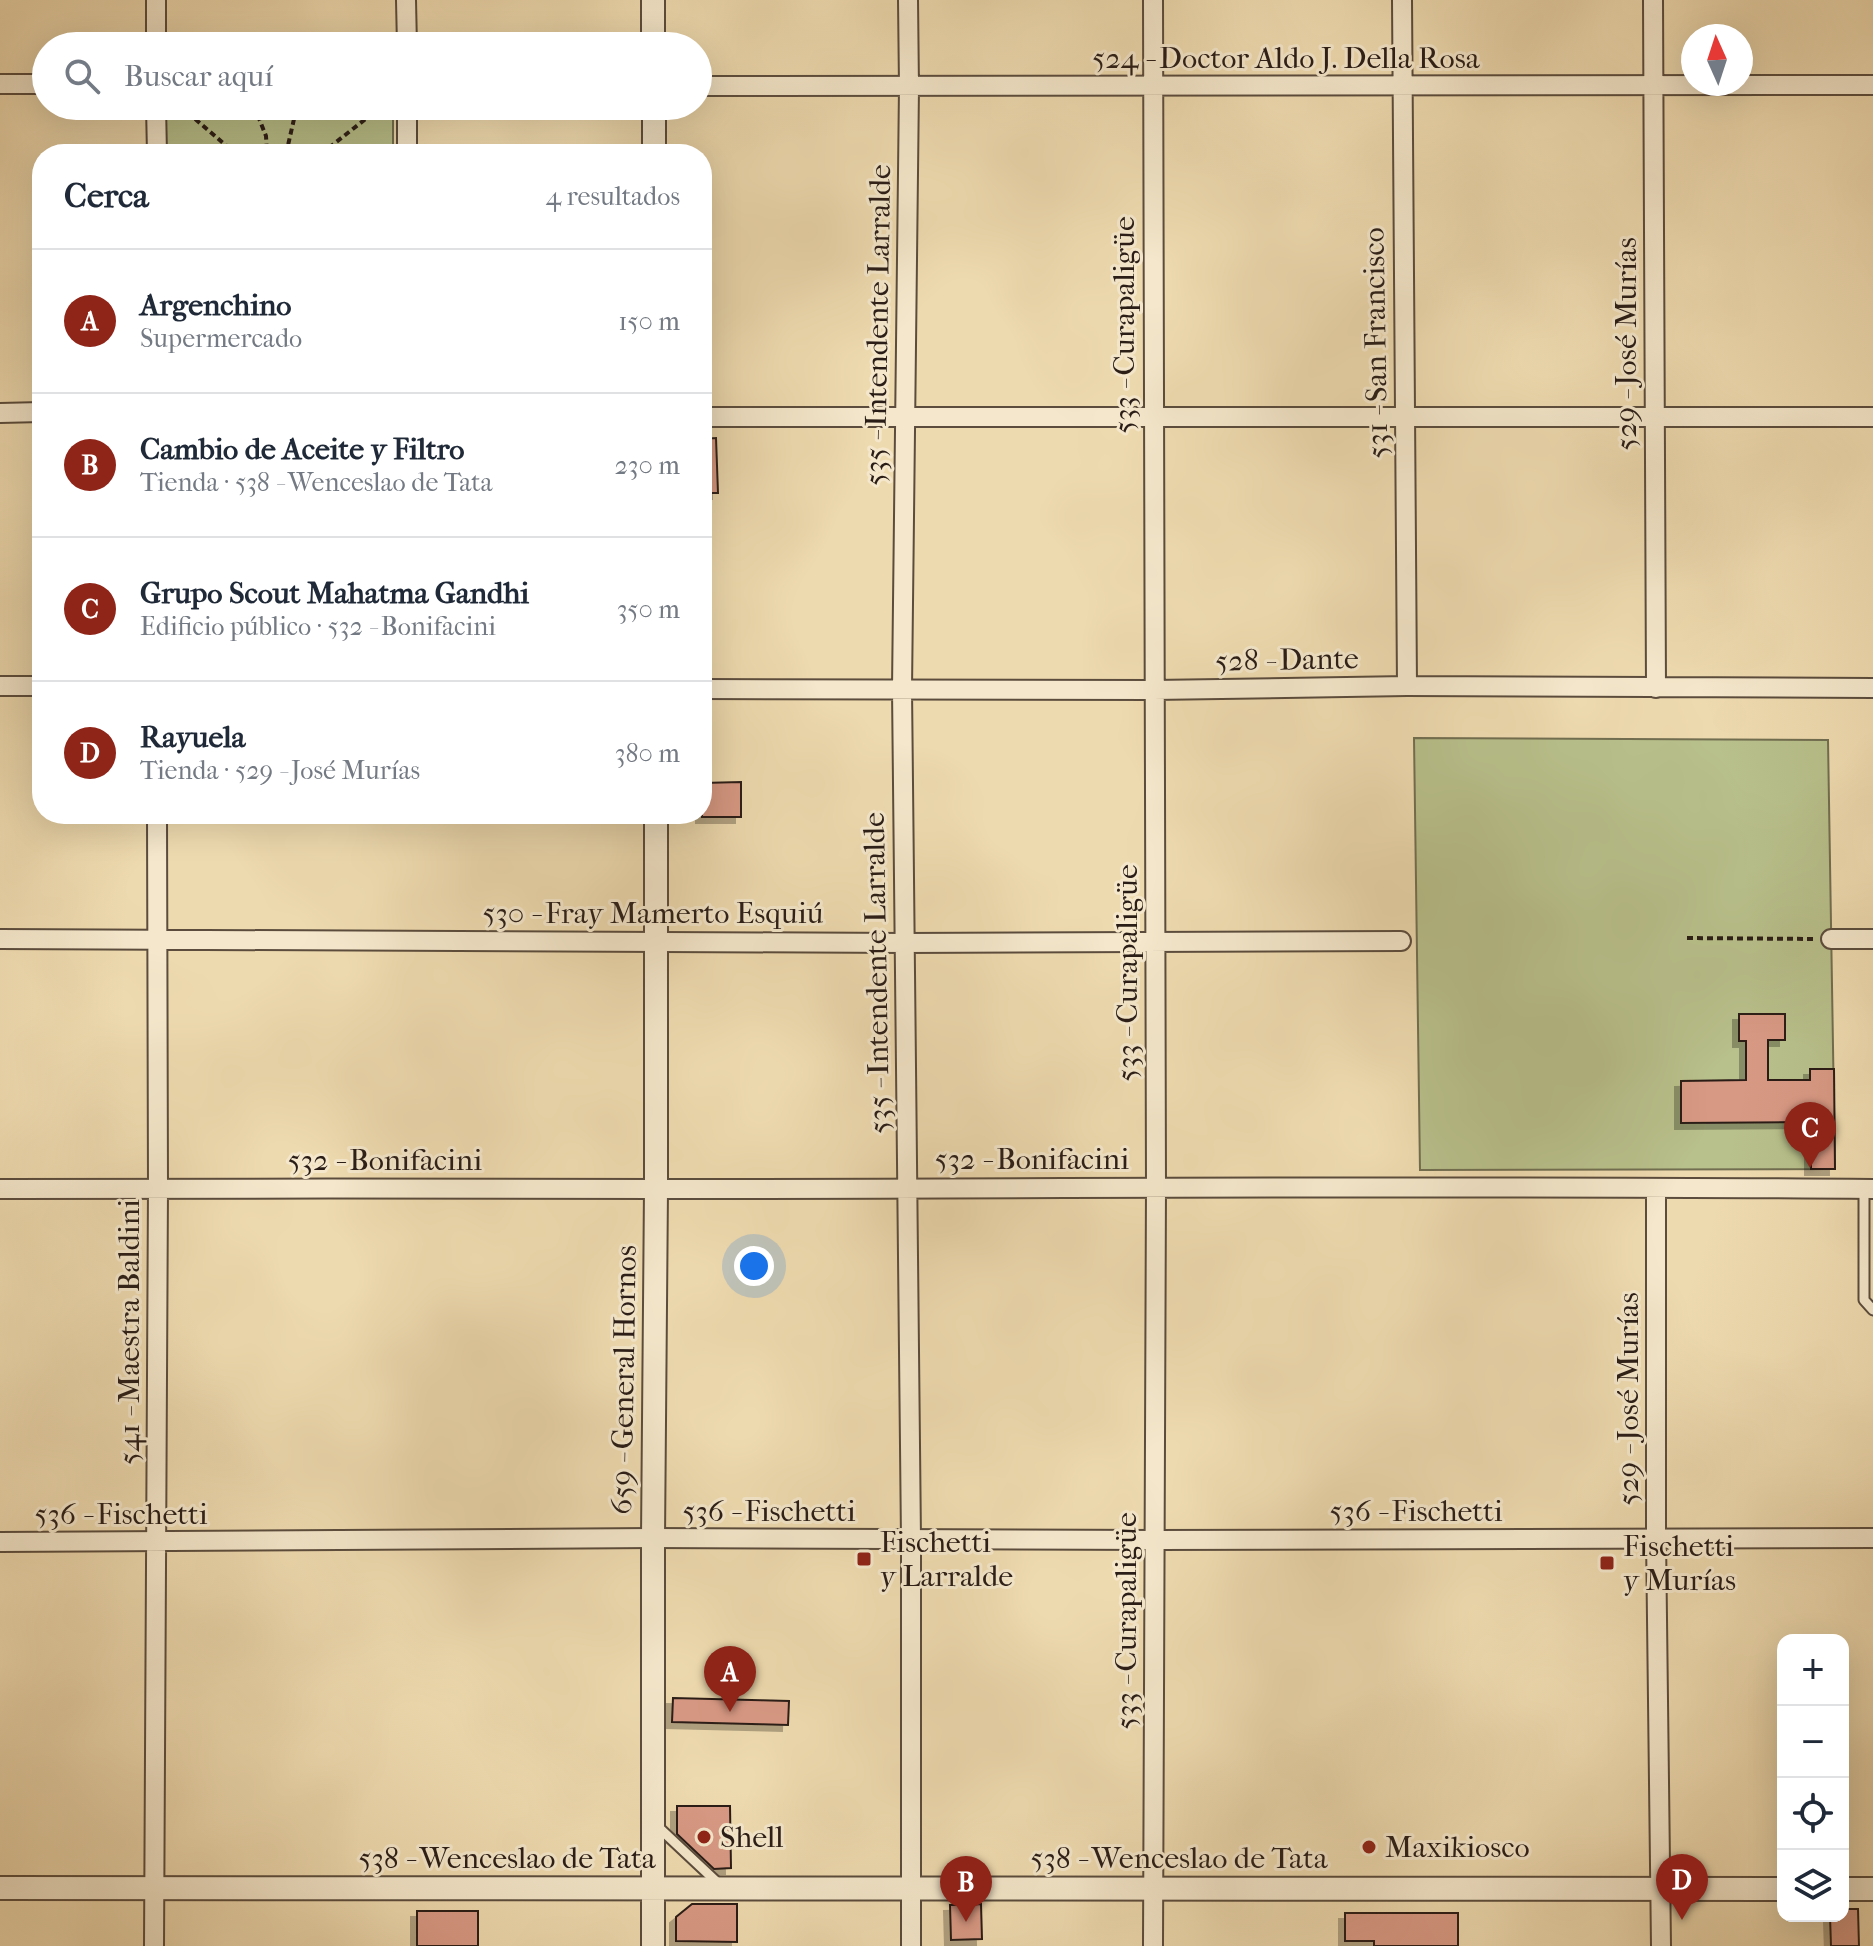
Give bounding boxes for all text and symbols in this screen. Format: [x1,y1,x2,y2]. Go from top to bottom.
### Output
north arrow [1681,24,1753,96]
search box [32,32,712,120]
street label: 524 - Doctor Aldo J. Della Rosa [1092,41,1481,76]
icon: search [60,54,104,98]
text: Buscar aquí [124,59,273,94]
street label: 535 - Intendente Larralde [858,164,898,486]
text: Cerca [64,176,149,216]
text: 4 resultados [546,181,680,212]
street label: 533 - Curapaligüe [1107,216,1142,434]
street label: 531 - San Francisco [1356,227,1396,459]
street label: 529 - José Murías [1609,237,1644,451]
text: Argenchino [140,288,292,323]
text: A [82,306,98,337]
text: 150 m [618,306,680,337]
text: Supermercado [140,323,302,354]
text: Cambio de Aceite y Filtro [140,432,464,467]
text: B [82,450,98,481]
text: 230 m [614,450,680,481]
text: Tienda · 538 - Wenceslao de Tata [140,467,492,498]
text: Grupo Scout Mahatma Gandhi [140,576,529,611]
text: C [81,594,99,625]
text: 350 m [617,594,680,625]
text: Edificio público · 532 - Bonifacini [140,611,496,642]
street label: 528 - Dante [1215,641,1359,679]
text: Rayuela [140,720,245,755]
text: D [80,738,100,769]
text: 380 m [615,738,680,769]
text: Tienda · 529 - José Murías [140,755,420,786]
street label: 535 - Intendente Larralde [857,812,897,1134]
street label: 533 - Curapaligüe [1110,864,1145,1082]
street label: 530 - Fray Mamerto Esquiú [483,896,823,931]
pin: C [1784,1102,1836,1168]
street label: 532 - Bonifacini [935,1142,1129,1177]
street label: 532 - Bonifacini [288,1143,482,1178]
street label: 541 - Maestra Baldini [112,1199,147,1465]
street label: 659 - General Hornos [604,1245,644,1515]
your location [734,1246,774,1286]
street label: 529 - José Murías [1611,1292,1646,1506]
street label: 536 - Fischetti [682,1494,856,1529]
street label: 536 - Fischetti [1329,1494,1503,1529]
street label: 536 - Fischetti [34,1497,208,1532]
street label: 533 - Curapaligüe [1109,1512,1144,1730]
place label: Fischetti y Larralde [880,1525,1013,1594]
place label: Fischetti y Murías [1623,1529,1736,1598]
marker: Fischetti y Larralde [855,1550,873,1568]
marker: Fischetti y Murías [1598,1554,1616,1572]
map controls [1777,1634,1849,1922]
button: + [1777,1634,1849,1706]
pin: A [704,1646,756,1712]
button: − [1777,1706,1849,1778]
button: locate [1777,1778,1849,1850]
place label: Shell [720,1820,784,1855]
marker: Shell [695,1828,713,1846]
place label: Maxikiosco [1385,1830,1530,1865]
marker: Maxikiosco [1360,1838,1378,1856]
street label: 538 - Wenceslao de Tata [358,1841,657,1876]
street label: 538 - Wenceslao de Tata [1030,1841,1329,1876]
button: layers [1777,1850,1849,1922]
pin: D [1656,1854,1708,1920]
pin: B [940,1856,992,1922]

